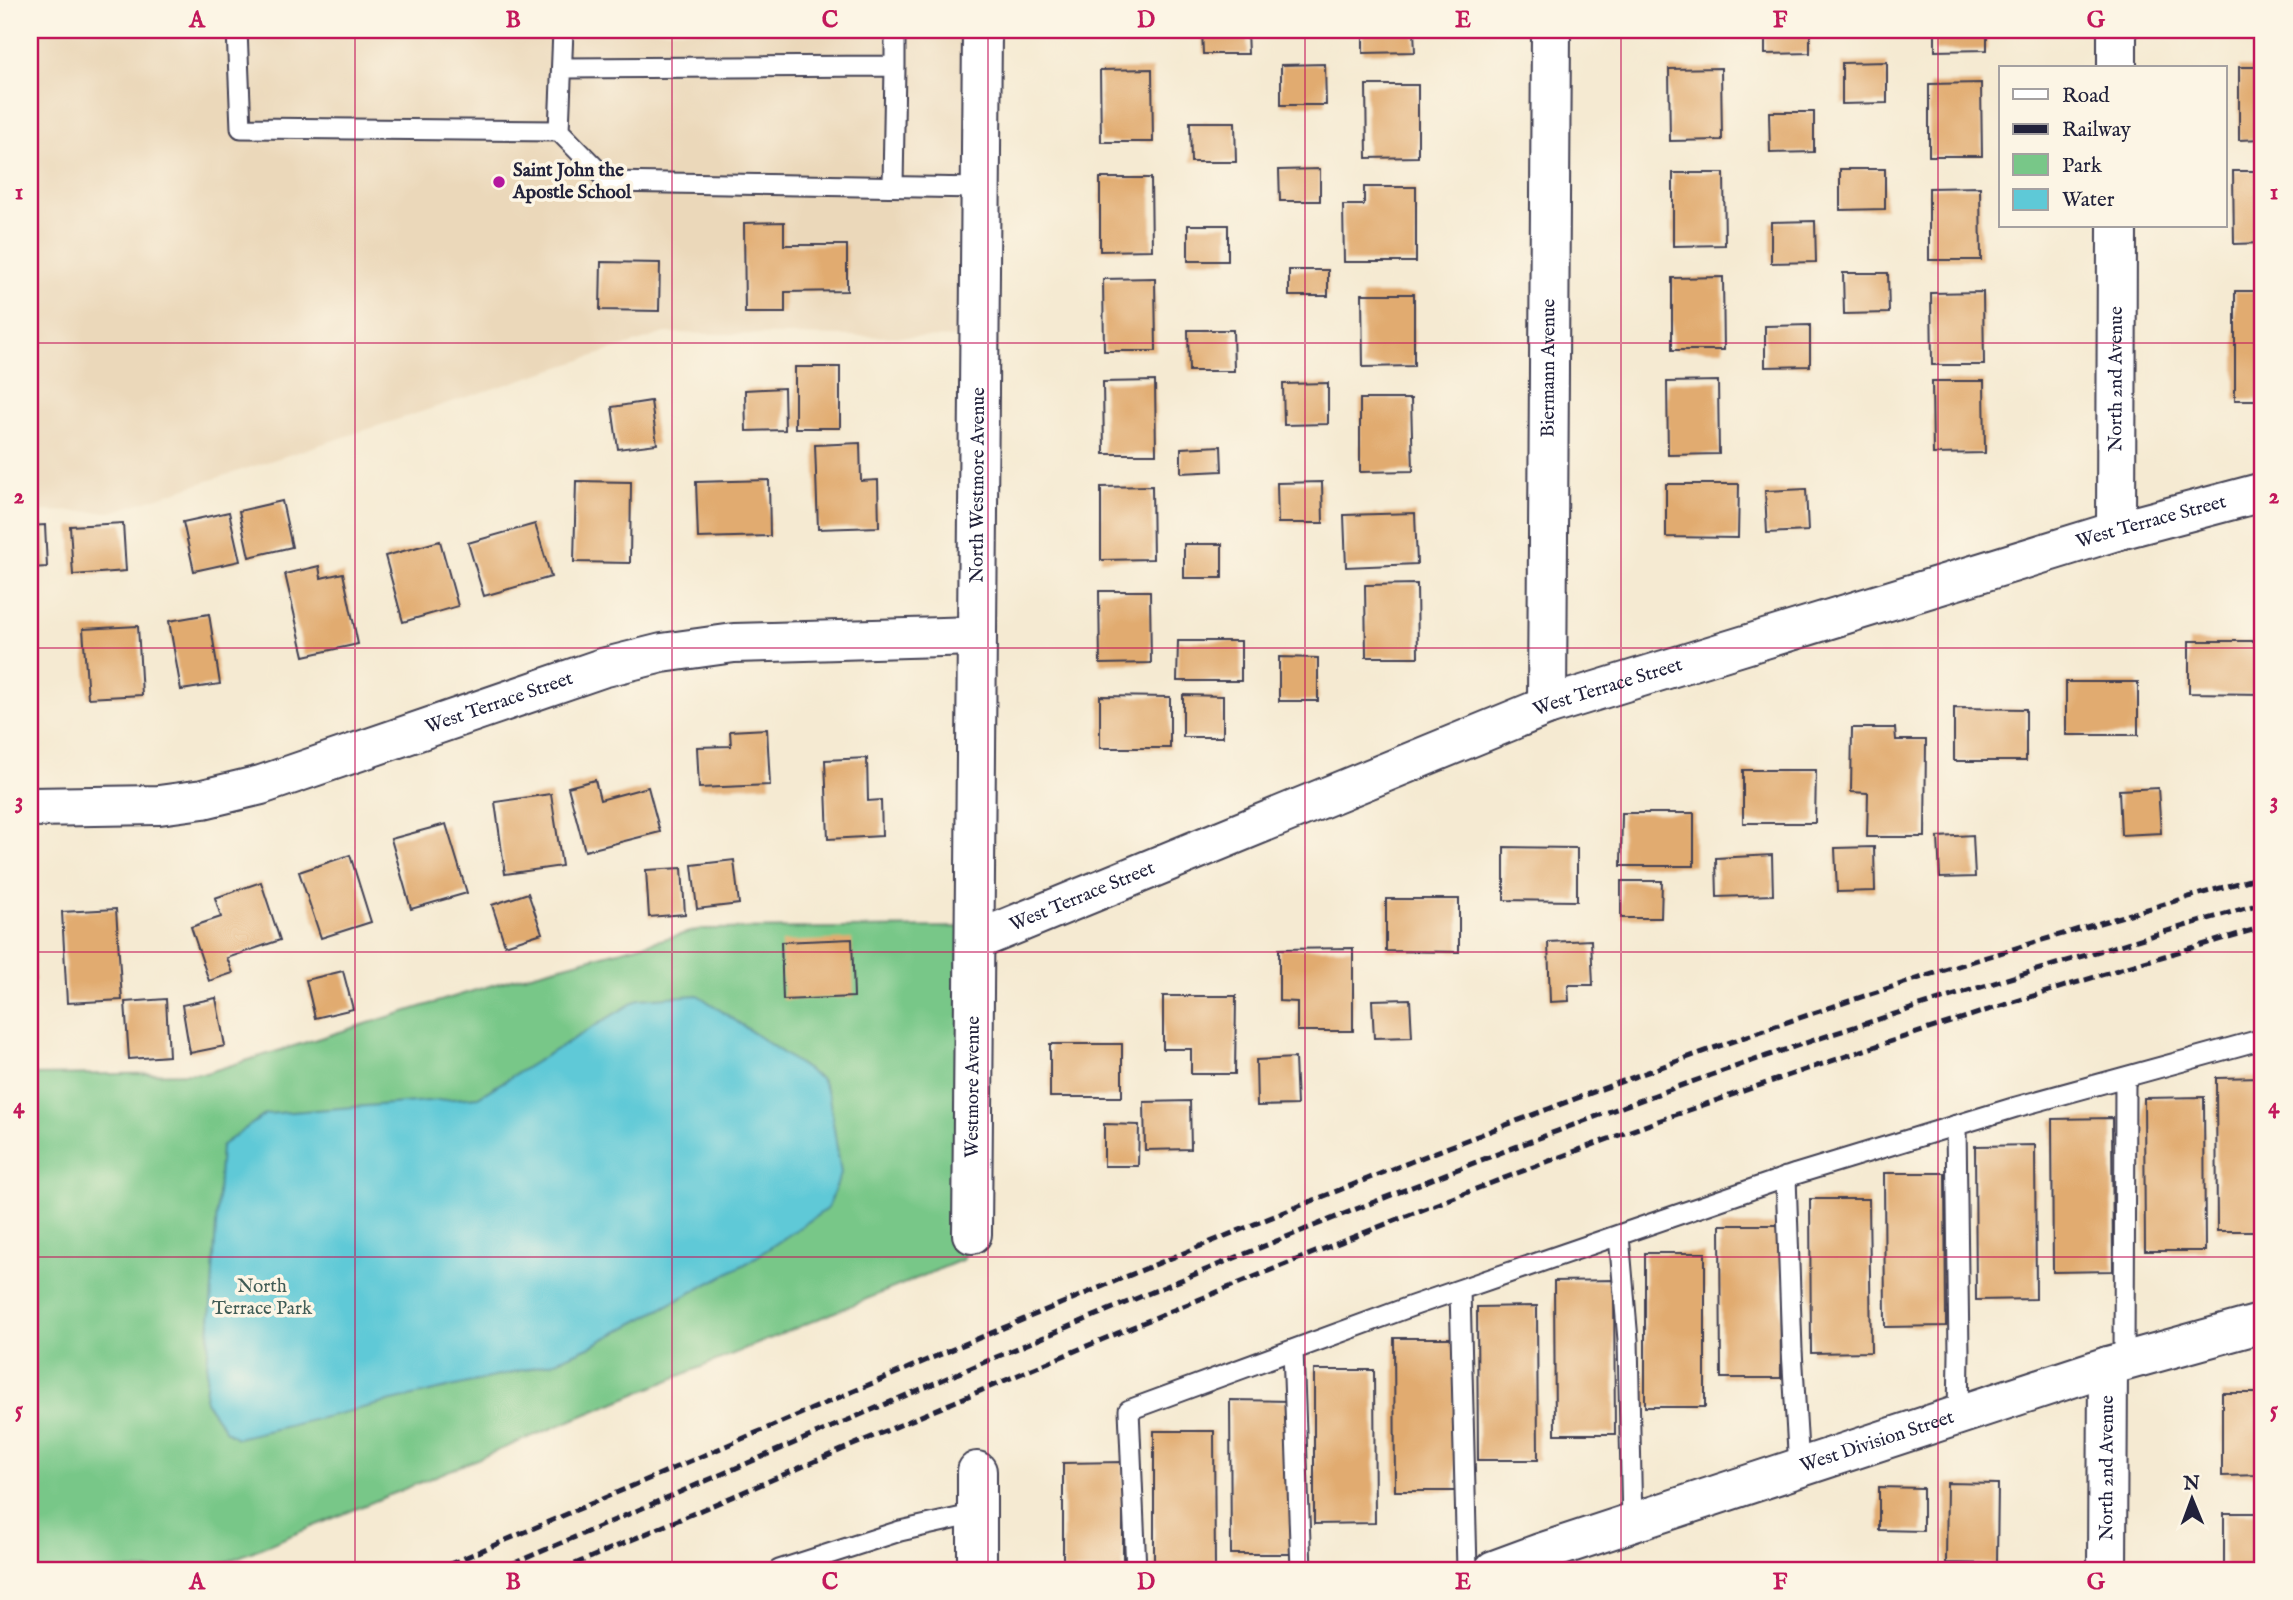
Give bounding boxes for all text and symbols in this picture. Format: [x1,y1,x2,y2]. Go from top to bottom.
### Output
text: A [188,6,206,35]
text: B [505,6,521,35]
text: C [822,6,839,35]
text: D [1137,6,1155,35]
text: E [1455,6,1471,35]
text: F [1773,6,1788,35]
text: G [2087,6,2106,35]
legend [1999,66,2226,228]
text: Road [2062,83,2110,110]
text: Railway [2062,117,2132,144]
text: Park [2062,153,2103,180]
place label: Saint John the Apostle School [512,159,632,205]
marker: Saint John the Apostle School [491,174,507,190]
text: 1 [15,178,23,207]
text: 1 [2270,178,2278,207]
text: Water [2062,187,2115,214]
street label: Biermann Avenue [1537,298,1561,437]
street label: North 2nd Avenue [2104,306,2129,452]
street label: North Westmore Avenue [965,387,991,583]
text: 2 [14,482,25,511]
text: 2 [2269,482,2280,511]
street label: West Terrace Street [2073,490,2229,555]
street label: West Terrace Street [1530,653,1686,722]
street label: West Terrace Street [422,667,577,740]
text: 3 [15,787,23,816]
text: 3 [2270,787,2278,816]
street label: West Terrace Street [1006,856,1159,937]
street label: Westmore Avenue [961,1016,986,1158]
text: 4 [13,1092,25,1121]
text: 4 [2268,1092,2280,1121]
park label: North Terrace Park [212,1275,313,1321]
street label: North 2nd Avenue [2095,1395,2120,1541]
text: 5 [15,1396,24,1425]
text: 5 [2270,1396,2279,1425]
street label: West Division Street [1797,1405,1958,1478]
north arrow [2156,1464,2226,1534]
text: N [2182,1472,2201,1496]
text: A [188,1568,206,1597]
text: B [505,1568,521,1597]
text: C [822,1568,839,1597]
text: D [1137,1568,1155,1597]
text: E [1455,1568,1471,1597]
text: F [1773,1568,1788,1597]
text: G [2087,1568,2106,1597]

